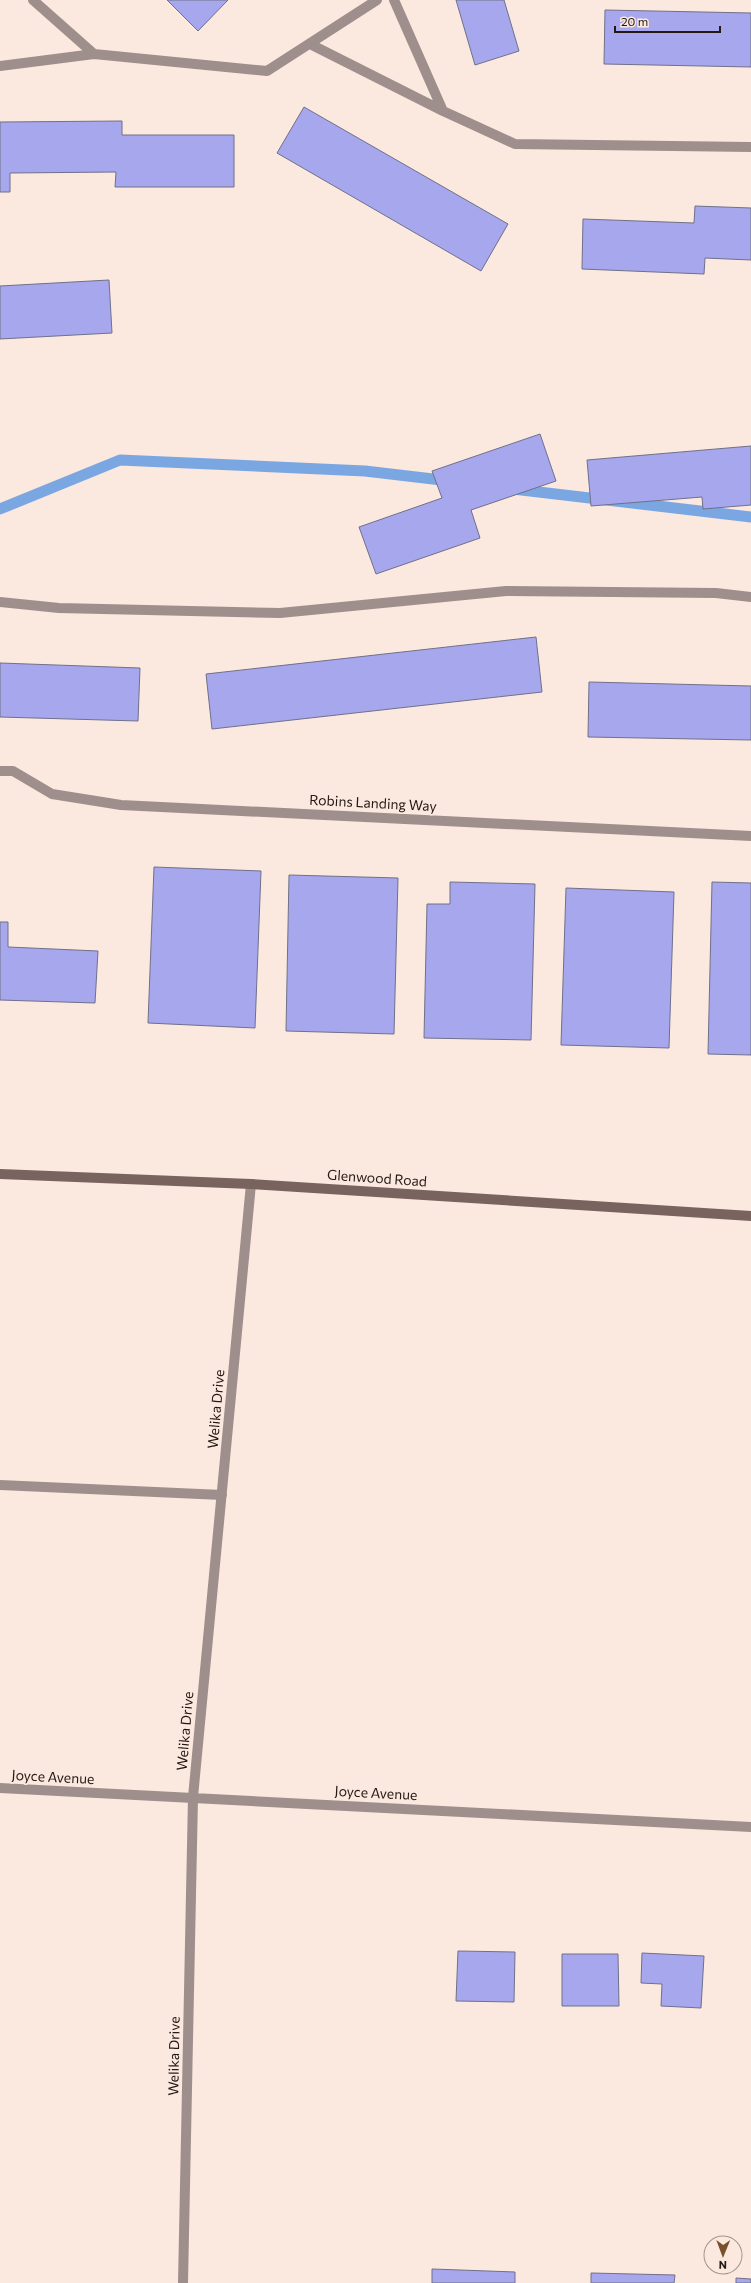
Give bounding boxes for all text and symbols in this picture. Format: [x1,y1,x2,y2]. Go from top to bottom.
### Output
scale bar [615,8,720,34]
text: 20 m [621,14,648,28]
street label: Robins Landing Way [309,791,437,814]
street label: Glenwood Road [326,1166,428,1189]
street label: Welika Drive [204,1369,227,1449]
street label: Welika Drive [173,1691,196,1771]
street label: Joyce Avenue [11,1766,95,1787]
street label: Joyce Avenue [334,1782,418,1803]
street label: Welika Drive [164,2016,183,2096]
north arrow [703,2235,743,2275]
text: N [719,2259,727,2272]

